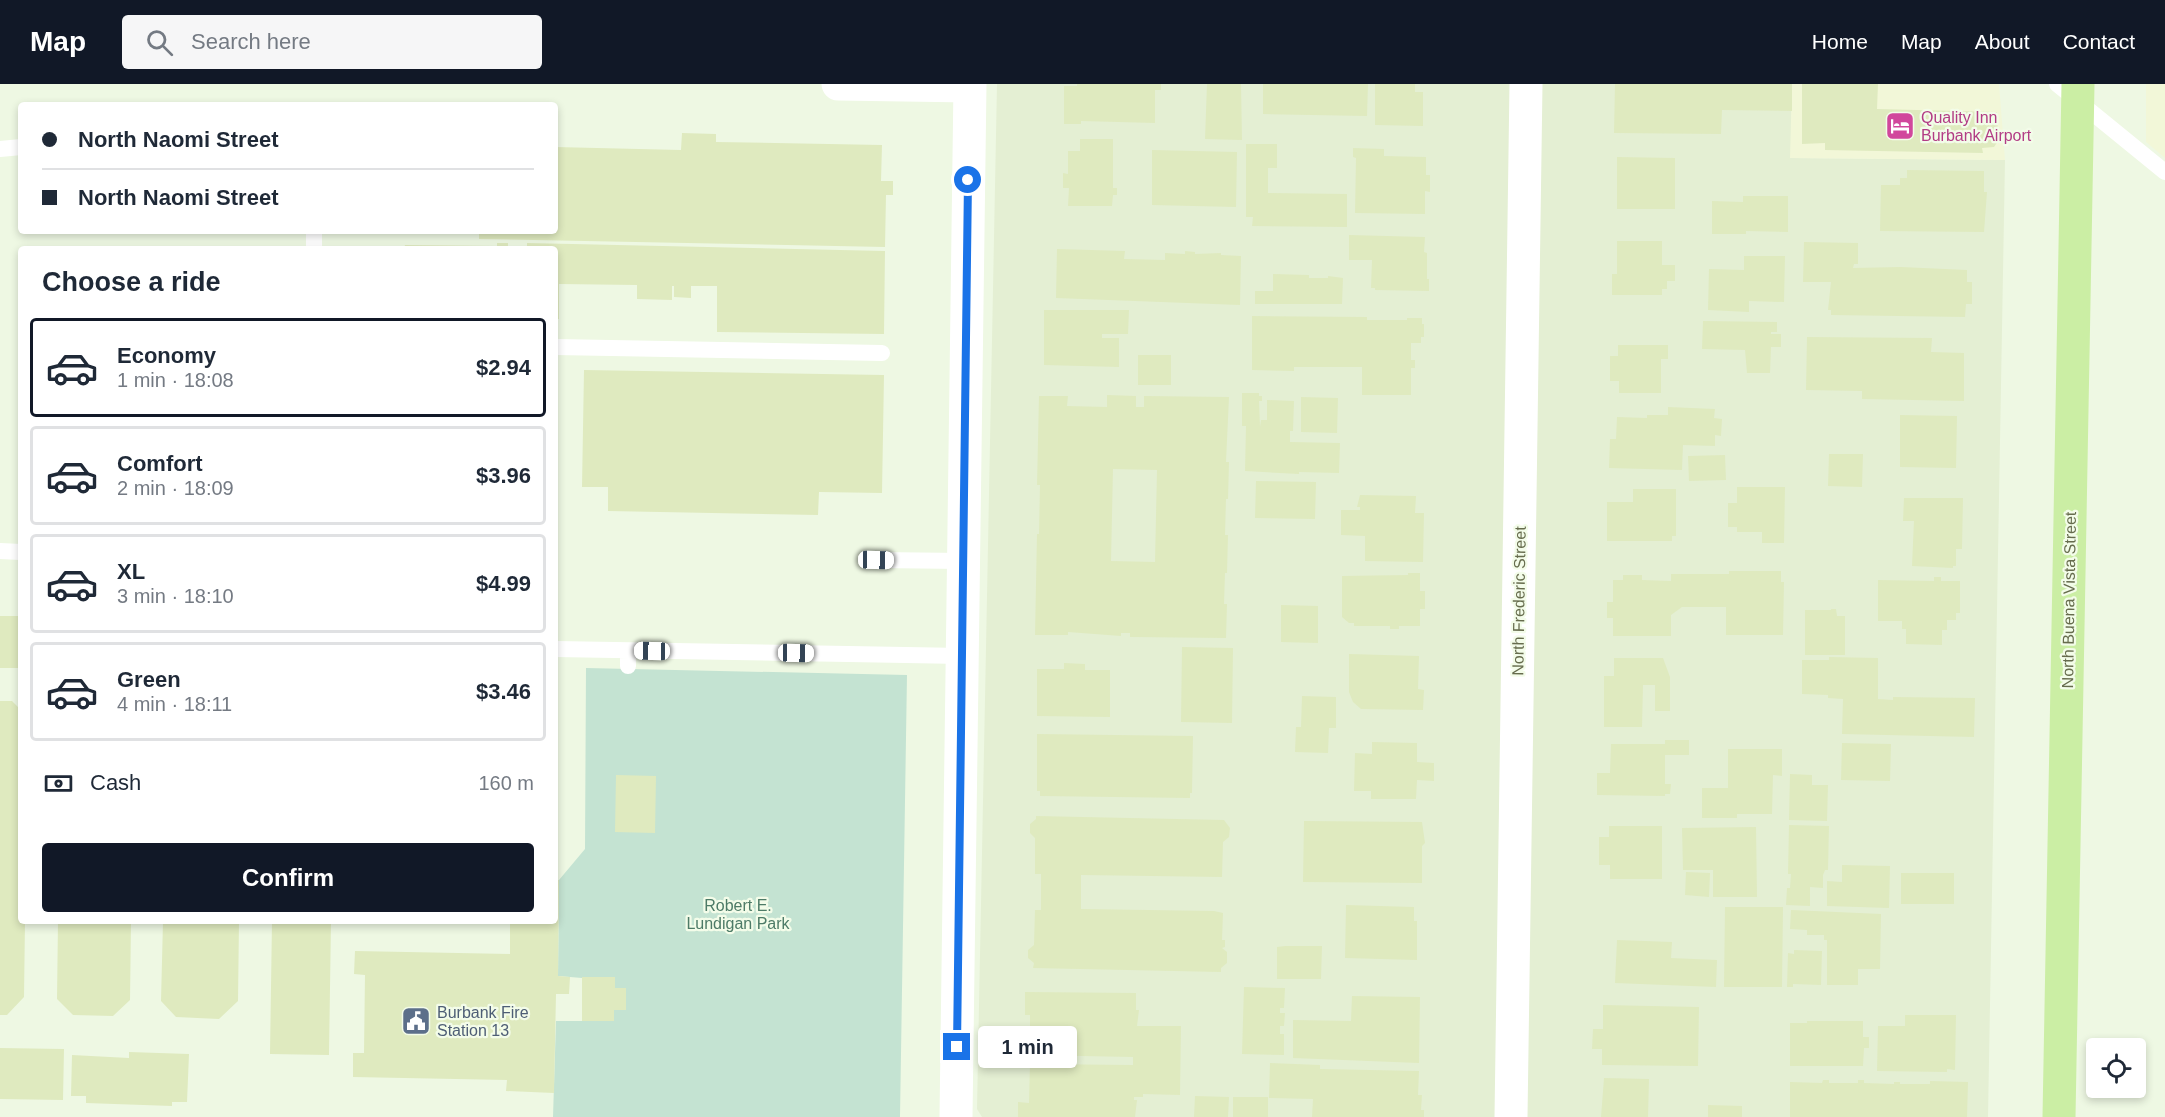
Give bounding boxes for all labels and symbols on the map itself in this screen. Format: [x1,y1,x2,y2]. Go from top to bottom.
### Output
place label: Quality Inn Burbank Airport [1921,109,2032,144]
hotel icon: Quality Inn Burbank Airport [1884,110,1916,142]
route start [954,166,981,193]
street label: North Buena Vista Street [2059,511,2079,688]
street label: North Frederic Street [1509,526,1529,676]
car [858,551,894,569]
car [634,642,670,660]
car [778,644,814,662]
park label: Robert E. Lundigan Park [686,897,791,932]
place label: Burbank Fire Station 13 [437,1004,529,1039]
public building icon: Burbank Fire Station 13 [400,1005,432,1037]
callout: 1 min [978,1026,1077,1068]
route end [943,1033,970,1060]

